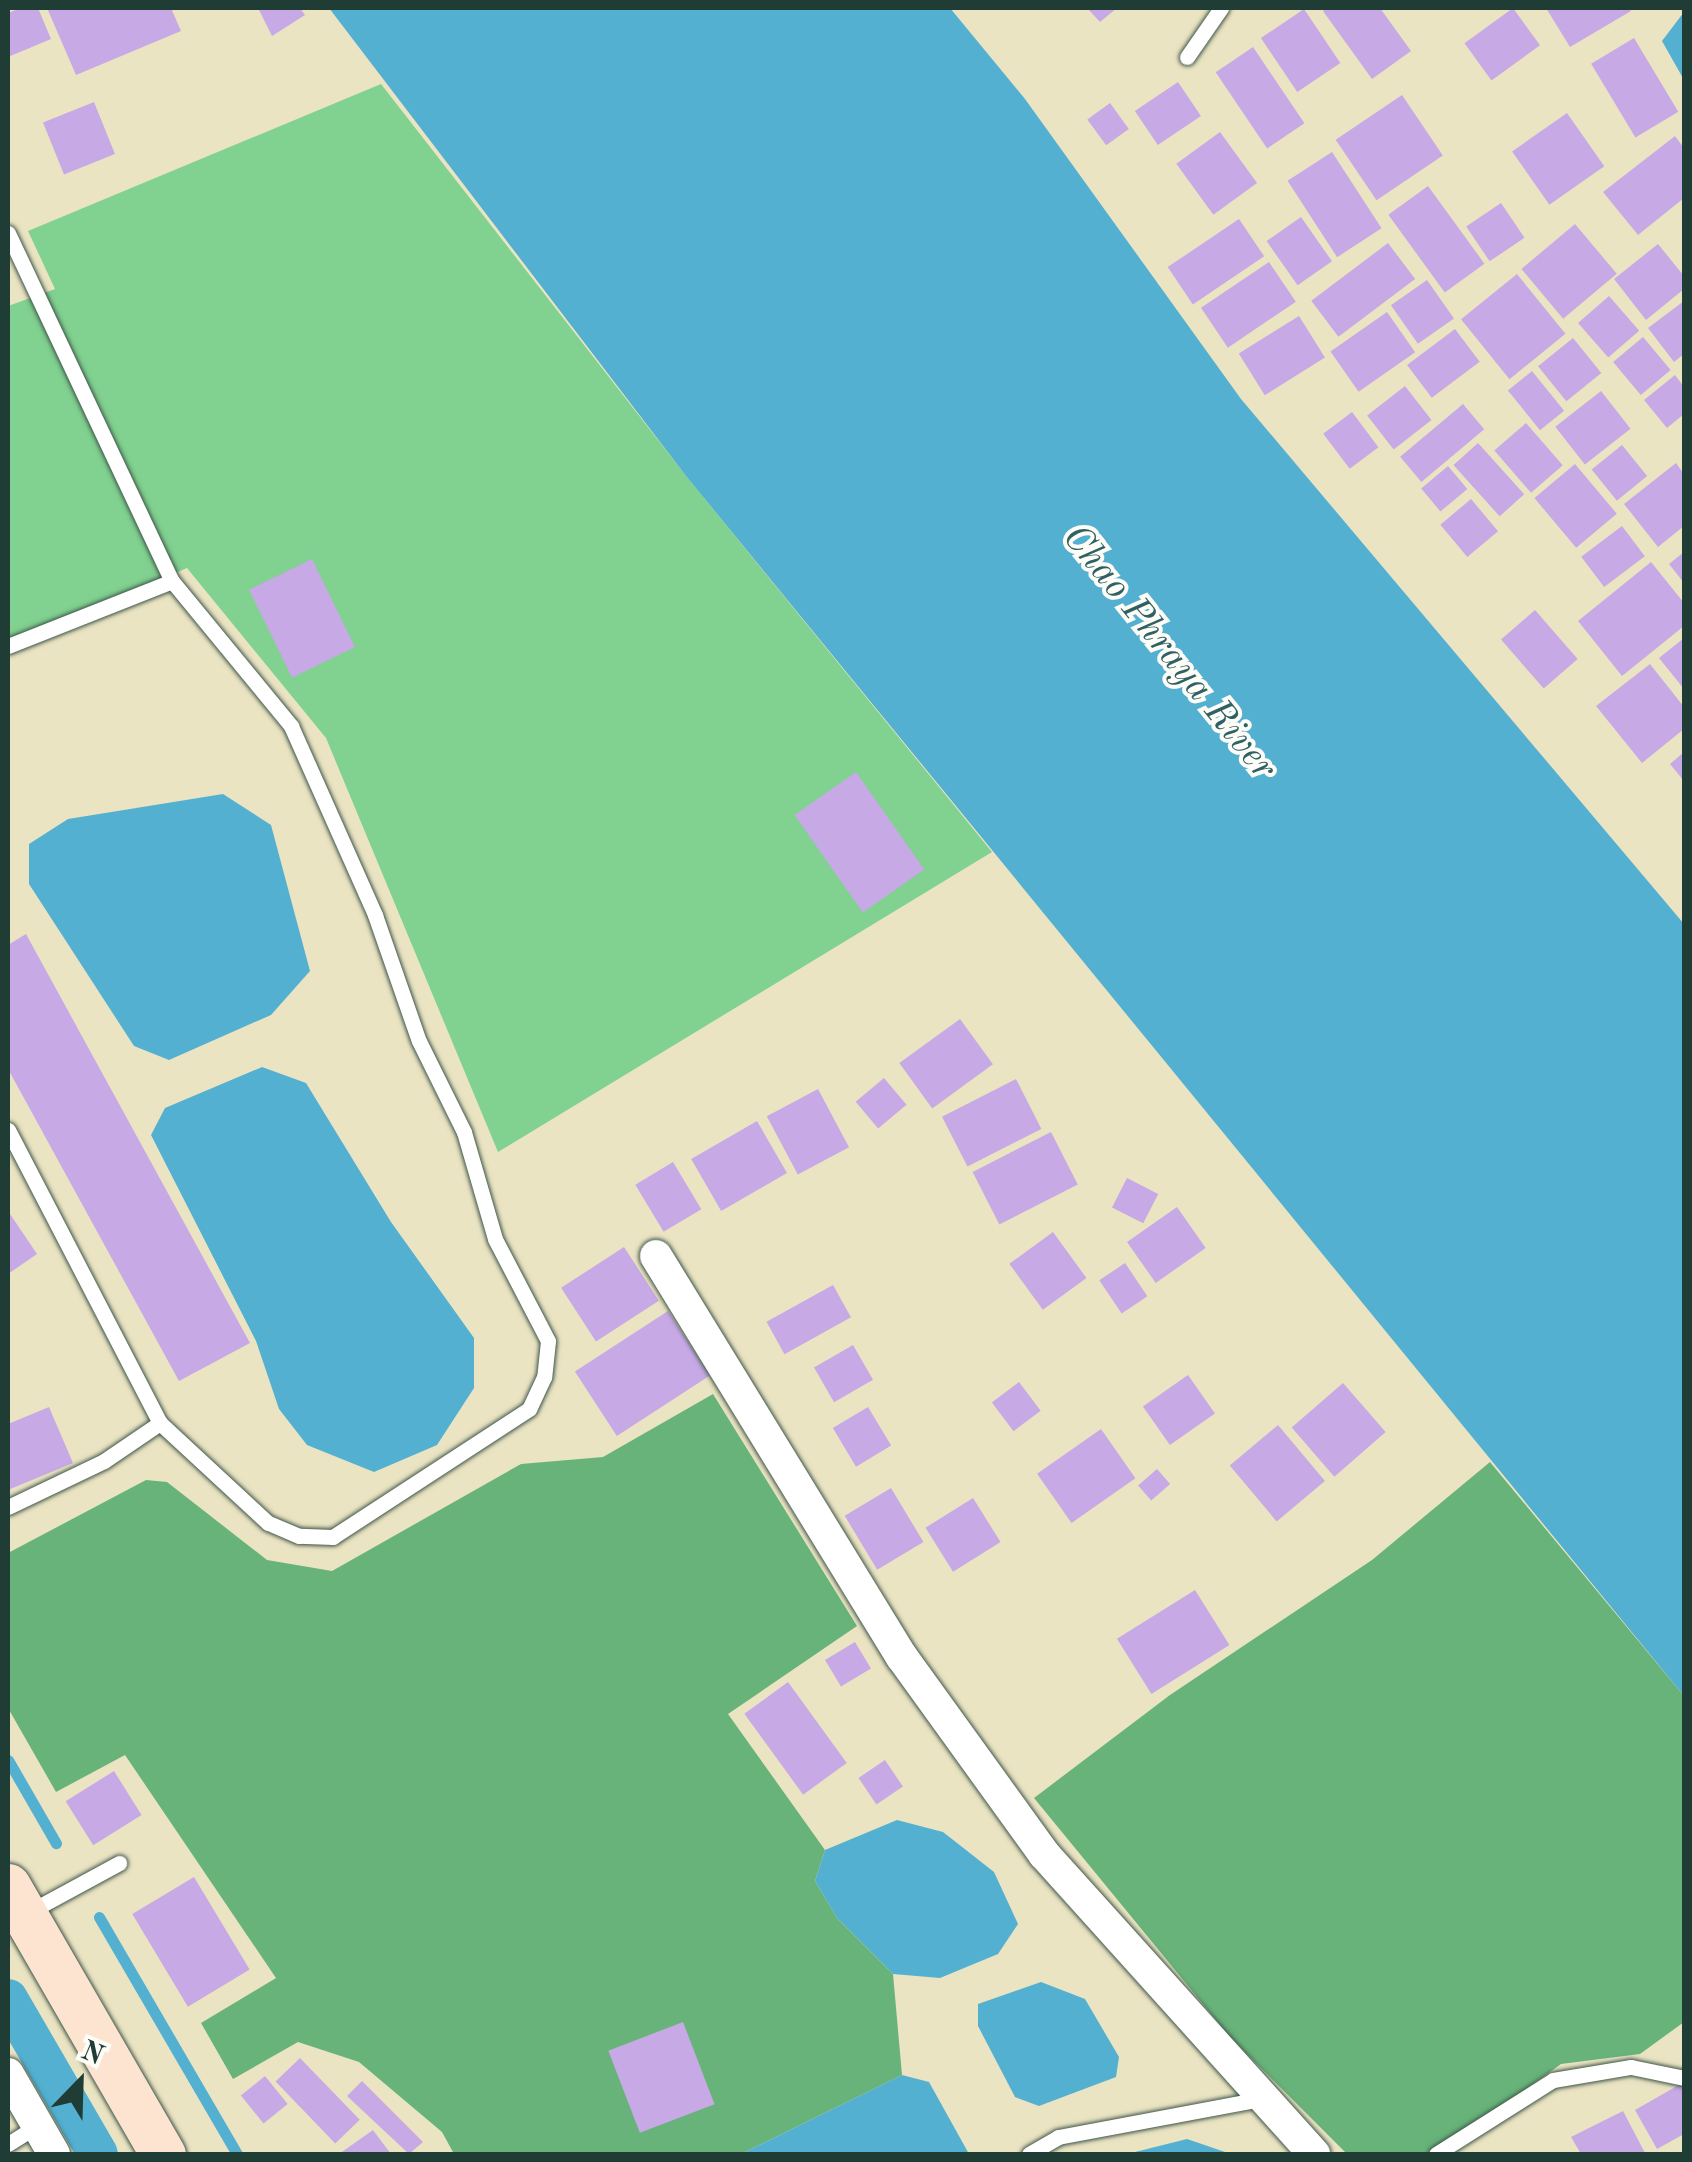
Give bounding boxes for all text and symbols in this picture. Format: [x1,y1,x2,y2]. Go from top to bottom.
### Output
water label: Chao Phraya River [1051,516,1285,790]
north arrow [30,2032,130,2132]
text: N [76,2037,107,2071]

